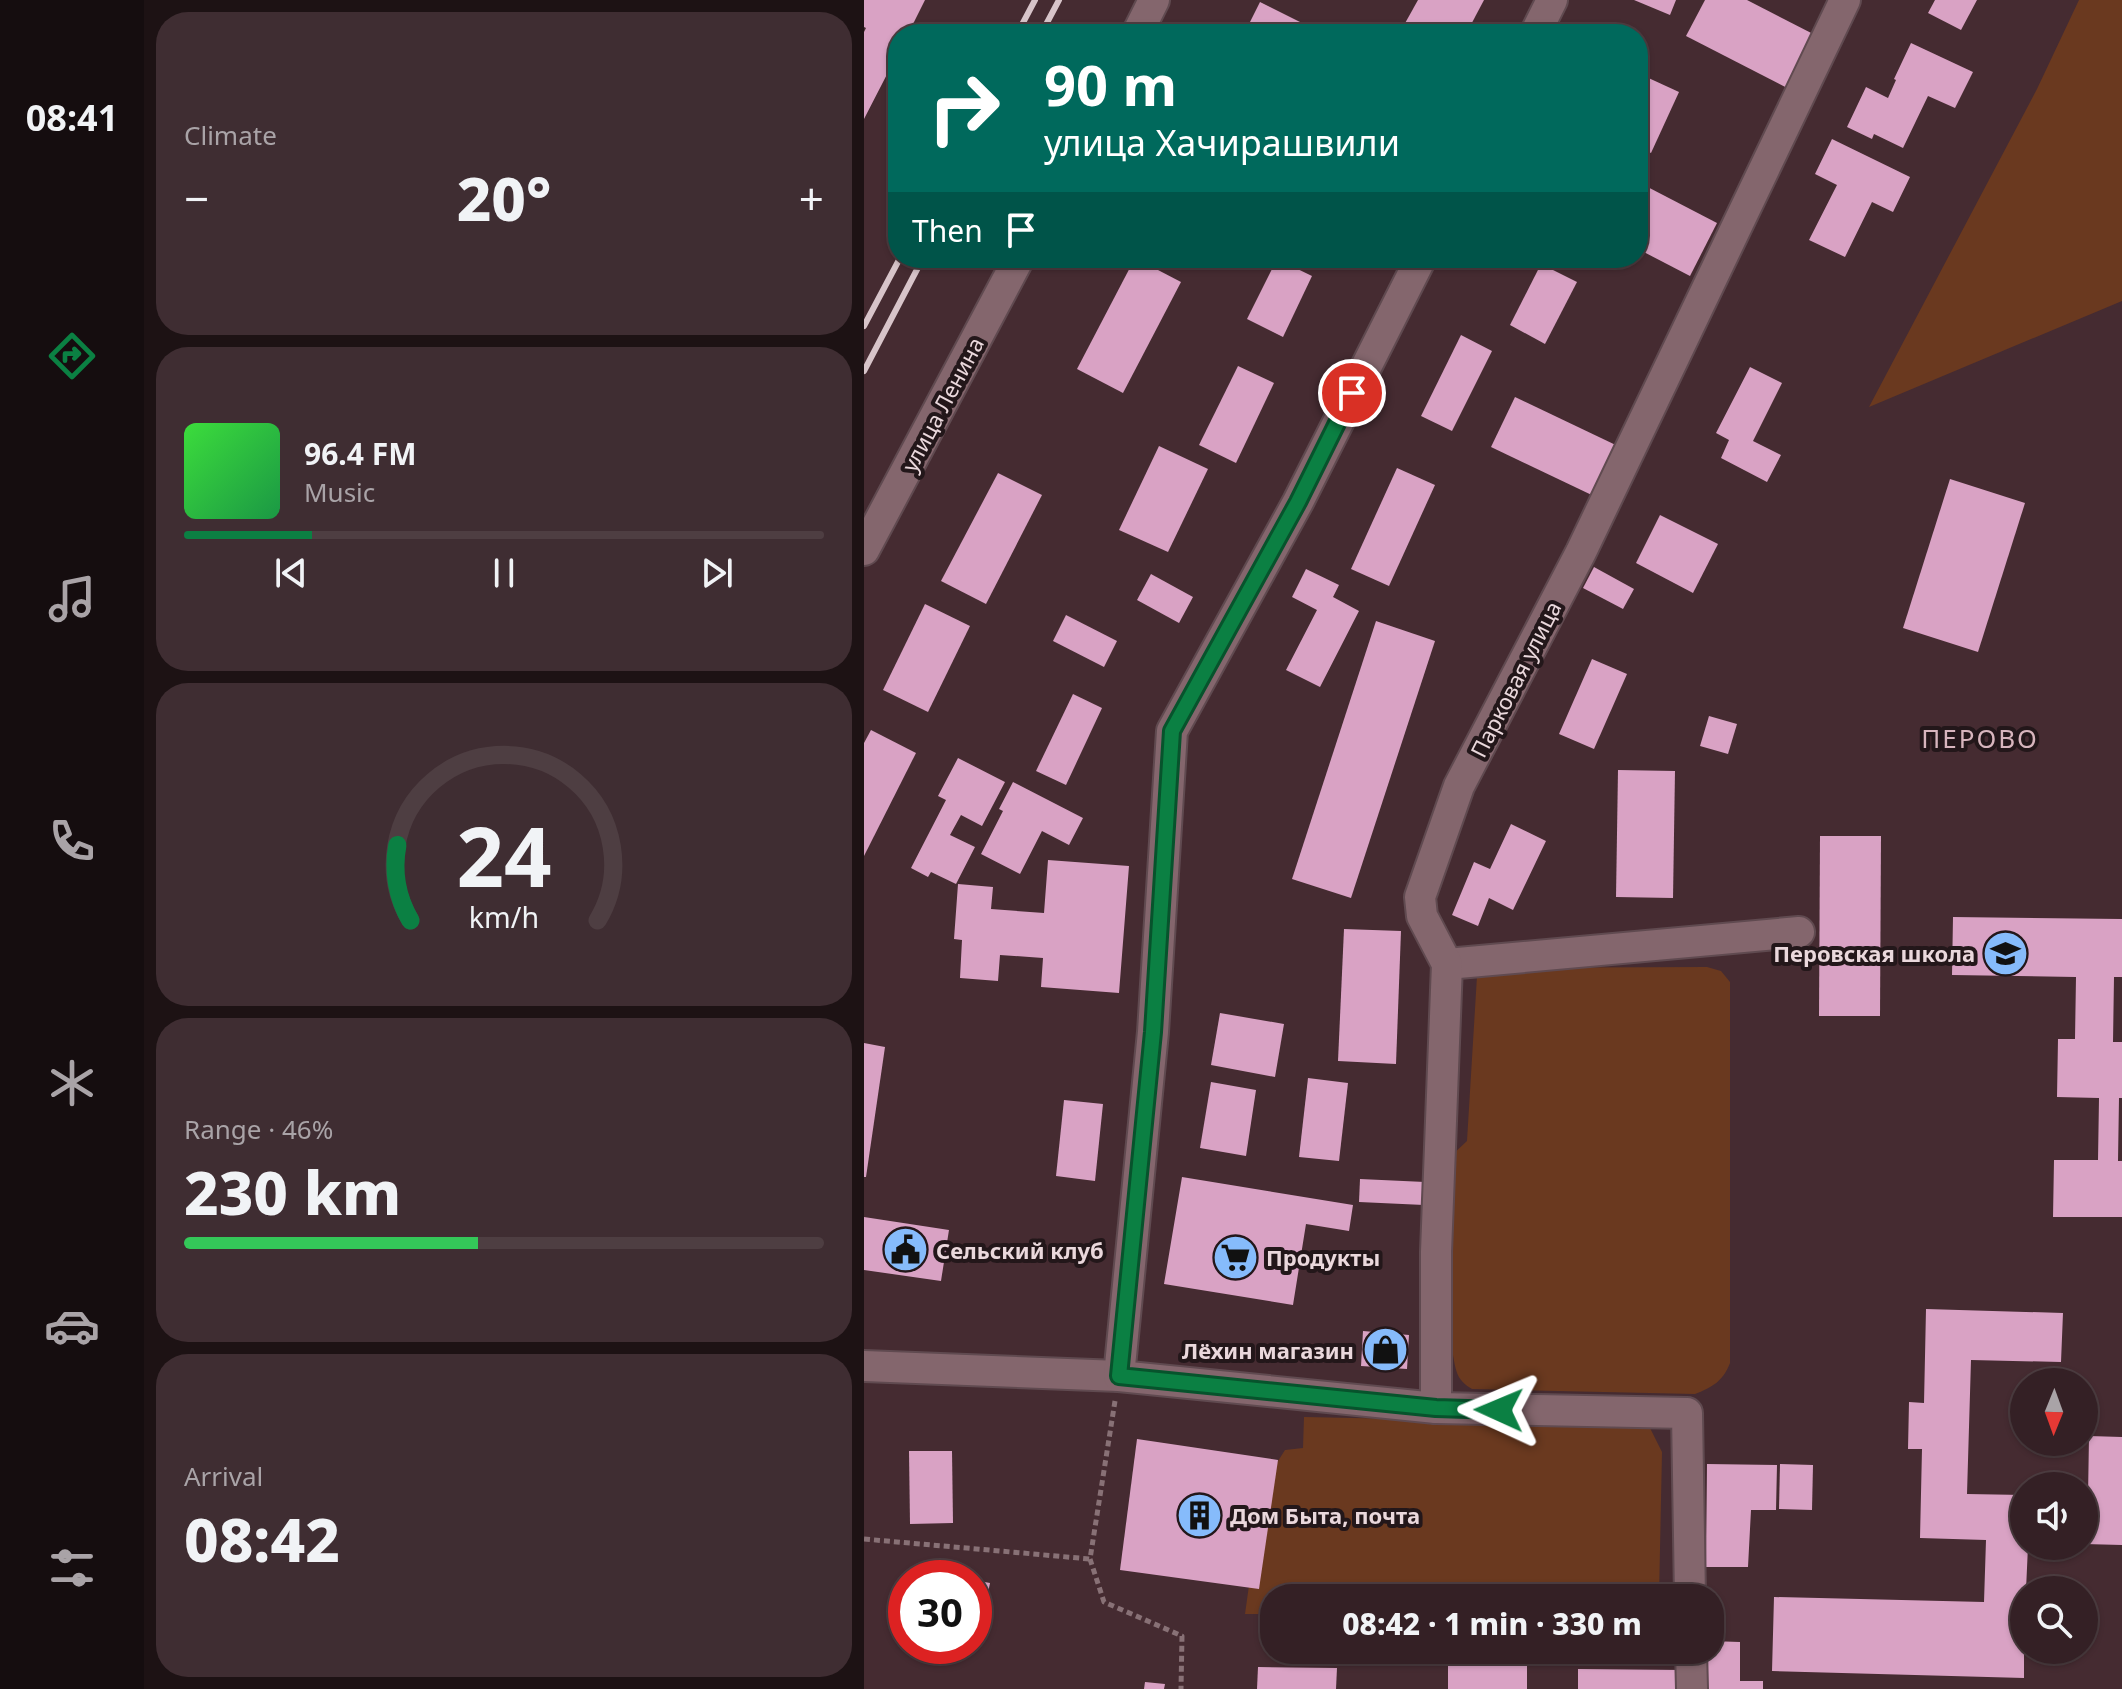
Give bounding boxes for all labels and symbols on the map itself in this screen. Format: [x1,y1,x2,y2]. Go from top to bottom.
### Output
street label: улица Ленина [894,331,990,477]
pin [1318,359,1386,427]
street label: Парковая улица [1463,596,1567,762]
district label: ПЕРОВО [1921,720,2039,756]
school or university icon: Перовская школа [1982,929,2030,977]
place label: Перовская школа [1773,938,1975,968]
public building icon: Сельский клуб [881,1226,929,1274]
supermarket icon: Продукты [1211,1233,1259,1281]
place label: Сельский клуб [936,1235,1104,1265]
place label: Продукты [1266,1242,1380,1272]
shop icon: Лёхин магазин [1361,1326,1409,1374]
place label: Лёхин магазин [1182,1335,1354,1365]
position arrow [1457,1368,1541,1452]
north arrow [2010,1368,2098,1456]
building icon: Дом Быта, почта [1175,1491,1223,1539]
place label: Дом Быта, почта [1230,1500,1420,1530]
speed limit sign: 30 [888,1560,992,1664]

